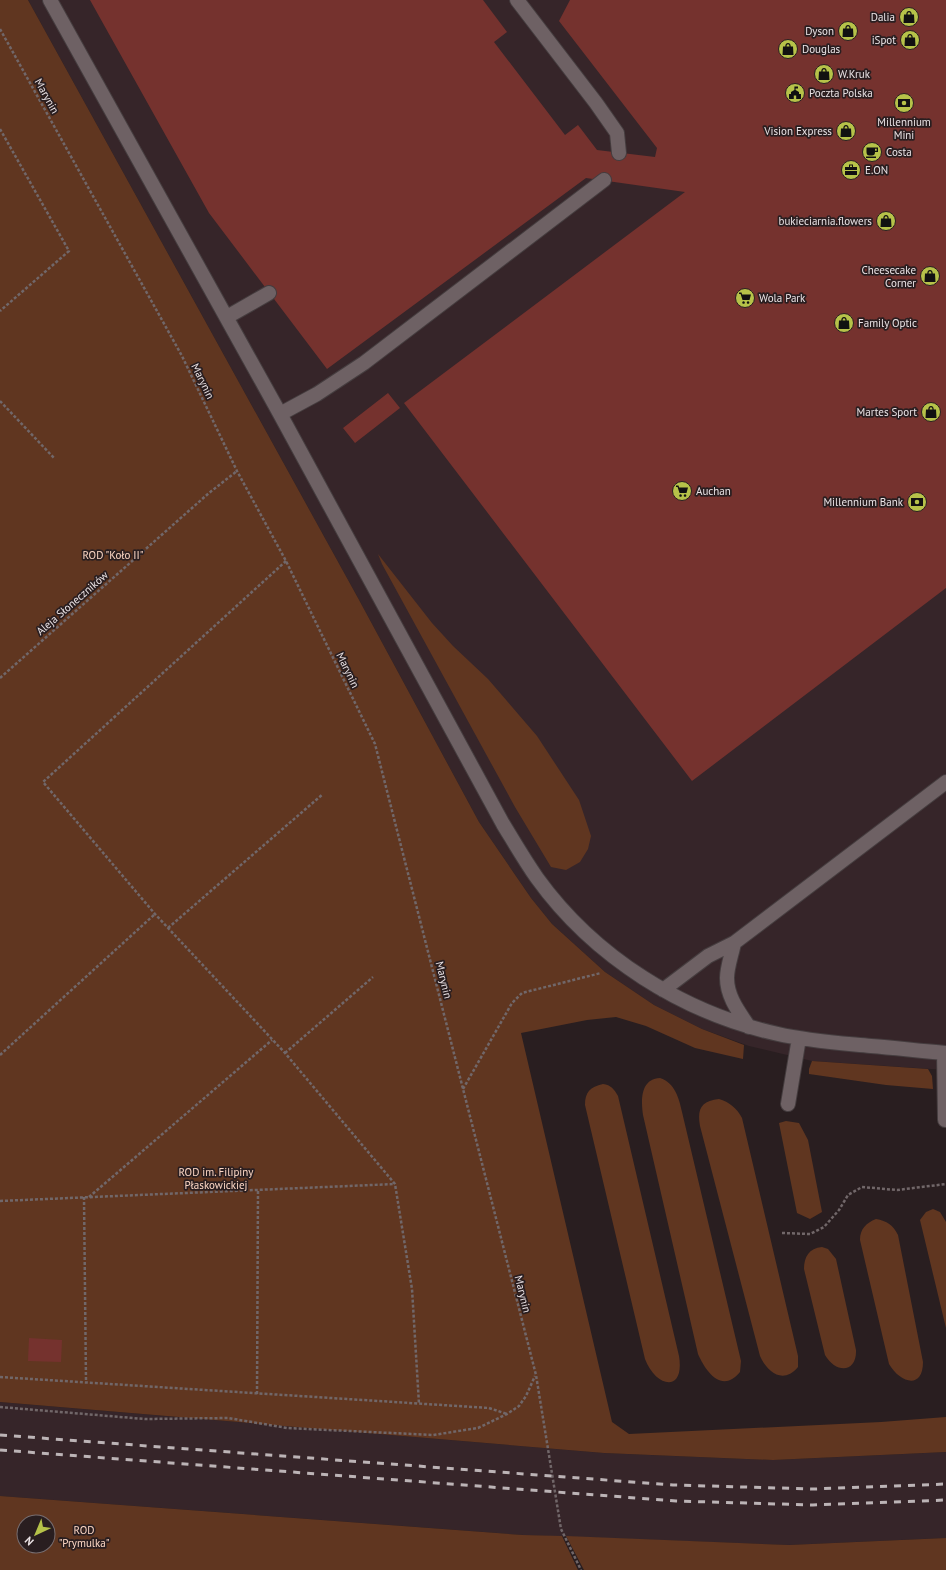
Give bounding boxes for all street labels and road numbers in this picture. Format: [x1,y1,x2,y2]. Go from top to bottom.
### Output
street label: Marynin [32,76,62,116]
street label: Marynin [188,361,218,401]
street label: Aleja Słoneczników [33,568,111,638]
street label: Marynin [333,650,363,690]
street label: Marynin [433,960,455,1000]
street label: Marynin [512,1274,534,1314]

